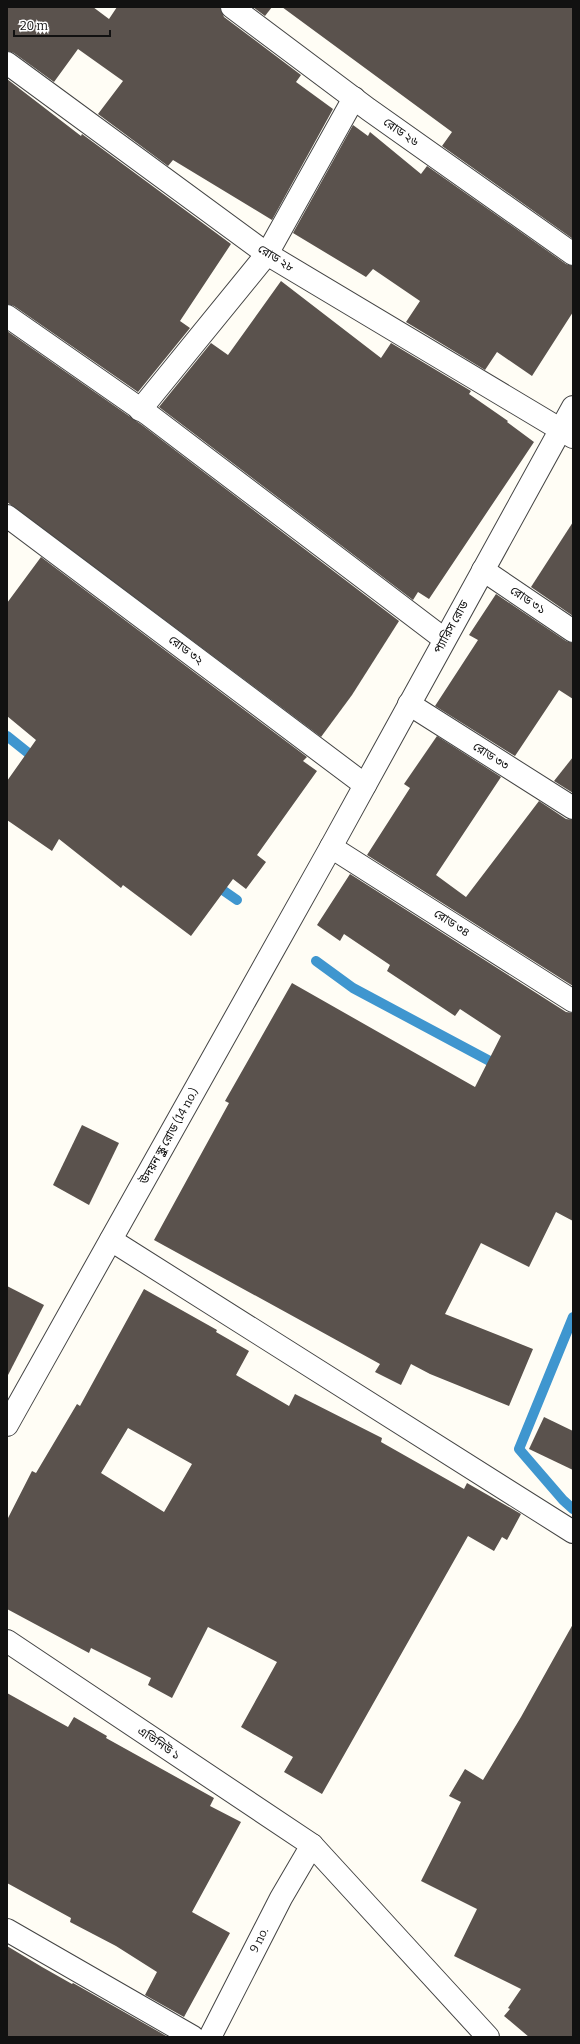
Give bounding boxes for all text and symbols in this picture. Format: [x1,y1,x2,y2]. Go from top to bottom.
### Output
scale bar [14,12,110,38]
text: 20 m [20,19,49,33]
street label: রোড ২৬ [381,115,421,149]
street label: রোড ২৮ [255,242,297,274]
street label: রোড ৩১ [508,583,548,617]
street label: প্যারিস রোড [430,597,472,656]
street label: রোড ৩২ [166,632,206,668]
street label: রোড ৩৩ [470,739,512,773]
street label: রোড ৩৪ [431,906,473,940]
street label: উদয়ন স্কুল রোড (14 no.) [135,1085,202,1188]
street label: এভিনিউ ১ [135,1723,184,1762]
street label: 9 no. [247,1925,271,1955]

